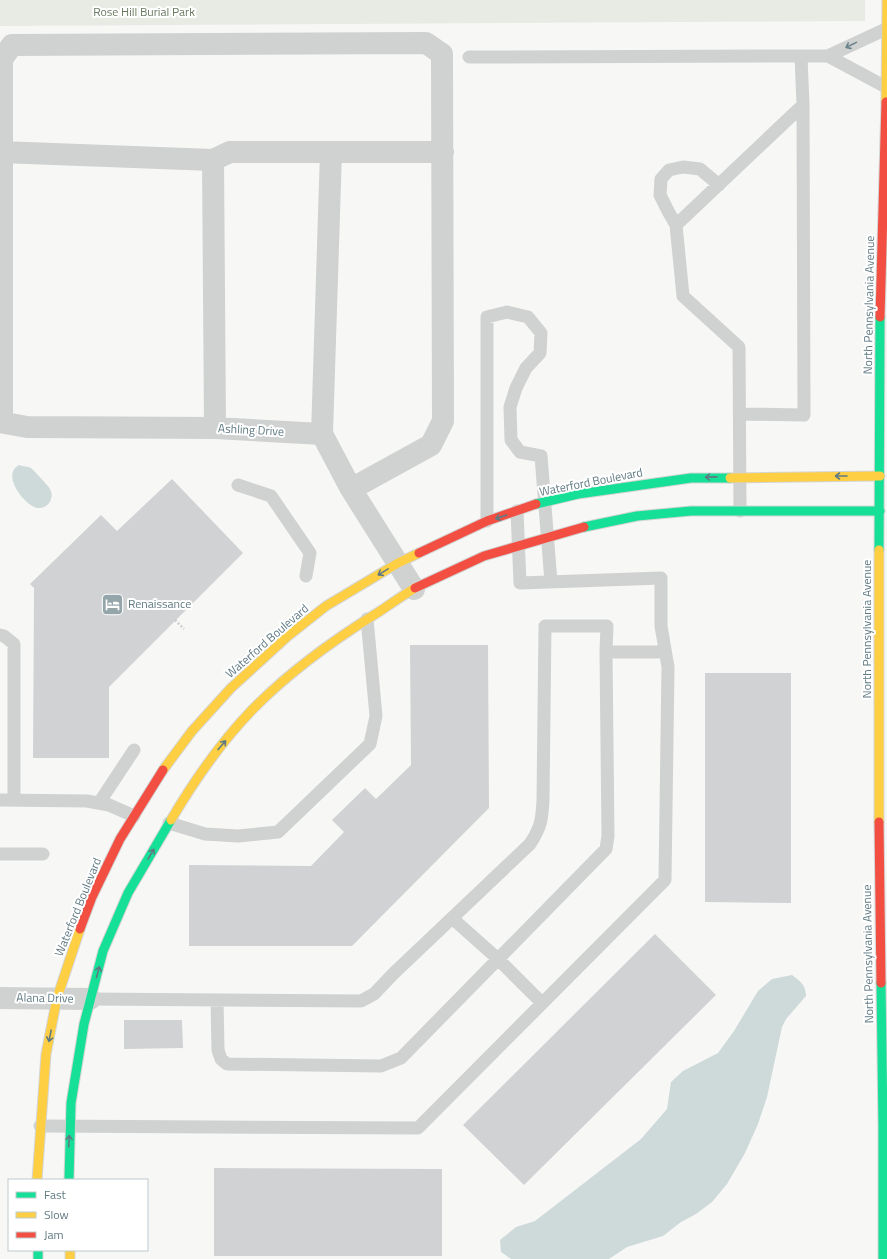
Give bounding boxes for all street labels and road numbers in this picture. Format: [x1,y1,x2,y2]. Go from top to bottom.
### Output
street label: North Pennsylvania Avenue [858,235,879,375]
street label: Ashling Drive [218,418,285,441]
street label: Waterford Boulevard [538,462,644,501]
street label: North Pennsylvania Avenue [857,560,876,698]
street label: Waterford Boulevard [221,599,313,682]
street label: Waterford Boulevard [49,855,106,959]
street label: North Pennsylvania Avenue [857,884,878,1024]
street label: Alana Drive [16,988,74,1007]

